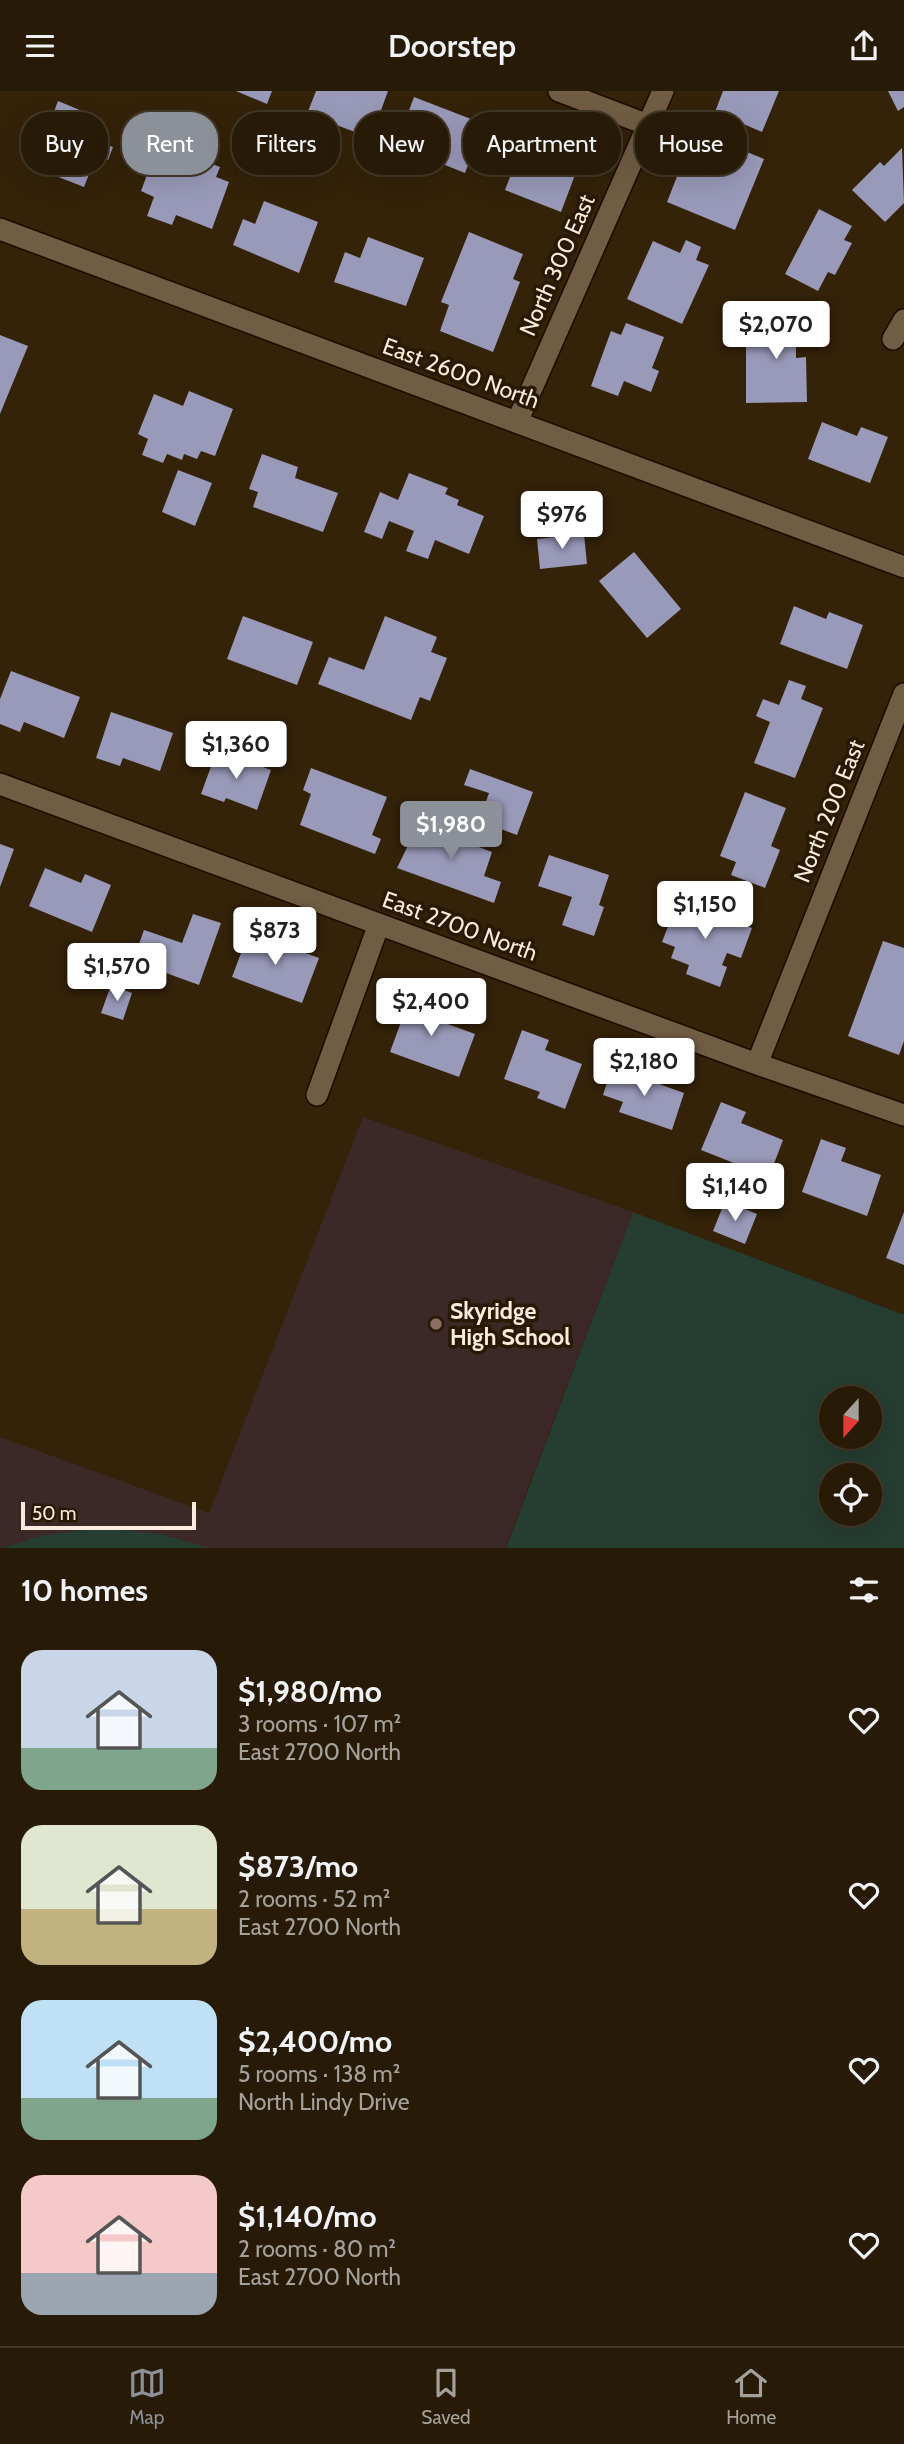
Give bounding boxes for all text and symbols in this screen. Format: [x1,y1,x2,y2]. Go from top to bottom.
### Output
text: Doorstep [388,26,516,65]
icon: menu [21,27,59,65]
icon: share [845,27,883,65]
chip: Buy [21,112,108,175]
chip: Rent [122,112,218,175]
chip: Filters [232,112,340,175]
chip: New [354,112,449,175]
chip: Apartment [463,112,621,175]
chip: House [635,112,747,175]
street label: North 300 East [513,190,601,340]
pin: $2,070 [719,301,833,361]
text: $2,070 [739,310,813,338]
street label: East 2600 North [379,332,543,414]
pin: $976 [521,491,603,551]
text: $976 [537,500,587,528]
pin: $1,360 [179,721,293,781]
text: $1,360 [202,730,270,758]
street label: North 200 East [788,735,870,887]
pin: $1,980 [394,801,508,861]
text: $1,980 [416,810,486,838]
pin: $1,150 [648,881,762,941]
street label: East 2700 North [379,885,541,967]
text: $1,150 [673,890,737,918]
pin: $873 [234,907,316,967]
text: $873 [249,916,301,944]
pin: $1,570 [60,943,174,1003]
text: $1,570 [83,952,151,980]
pin: $2,400 [374,979,488,1038]
text: $2,400 [392,987,470,1015]
pin: $2,180 [587,1039,701,1098]
text: $2,180 [609,1047,679,1075]
pin: $1,140 [678,1163,792,1223]
text: $1,140 [702,1172,768,1200]
place label: Skyridge High School [450,1297,570,1351]
marker: Skyridge High School [428,1316,444,1332]
north arrow [819,1386,882,1449]
map controls [819,1386,882,1526]
button: locate [819,1463,882,1526]
scale bar [21,1499,196,1531]
text: 50 m [32,1502,76,1525]
icon: filters [845,1571,883,1609]
text: 10 homes [21,1572,148,1609]
text: $1,980/mo [238,1673,382,1710]
icon: home [77,1678,161,1762]
icon: heart [845,1701,883,1739]
text: 3 rooms · 107 m² [238,1710,401,1738]
text: East 2700 North [238,1738,401,1766]
text: $873/mo [238,1848,358,1885]
icon: home [77,1853,161,1937]
icon: heart [845,1876,883,1914]
text: 2 rooms · 52 m² [238,1885,391,1913]
text: East 2700 North [238,1913,401,1941]
text: $2,400/mo [238,2023,392,2060]
icon: home [77,2028,161,2112]
icon: heart [845,2051,883,2089]
text: 5 rooms · 138 m² [238,2060,400,2088]
text: North Lindy Drive [238,2088,410,2116]
text: $1,140/mo [238,2198,377,2235]
icon: home [77,2203,161,2287]
icon: heart [845,2226,883,2264]
text: 2 rooms · 80 m² [238,2235,396,2263]
text: East 2700 North [238,2263,401,2291]
tab: Map [128,2364,166,2429]
tab: Saved [421,2364,471,2429]
tab: Home [726,2364,776,2429]

